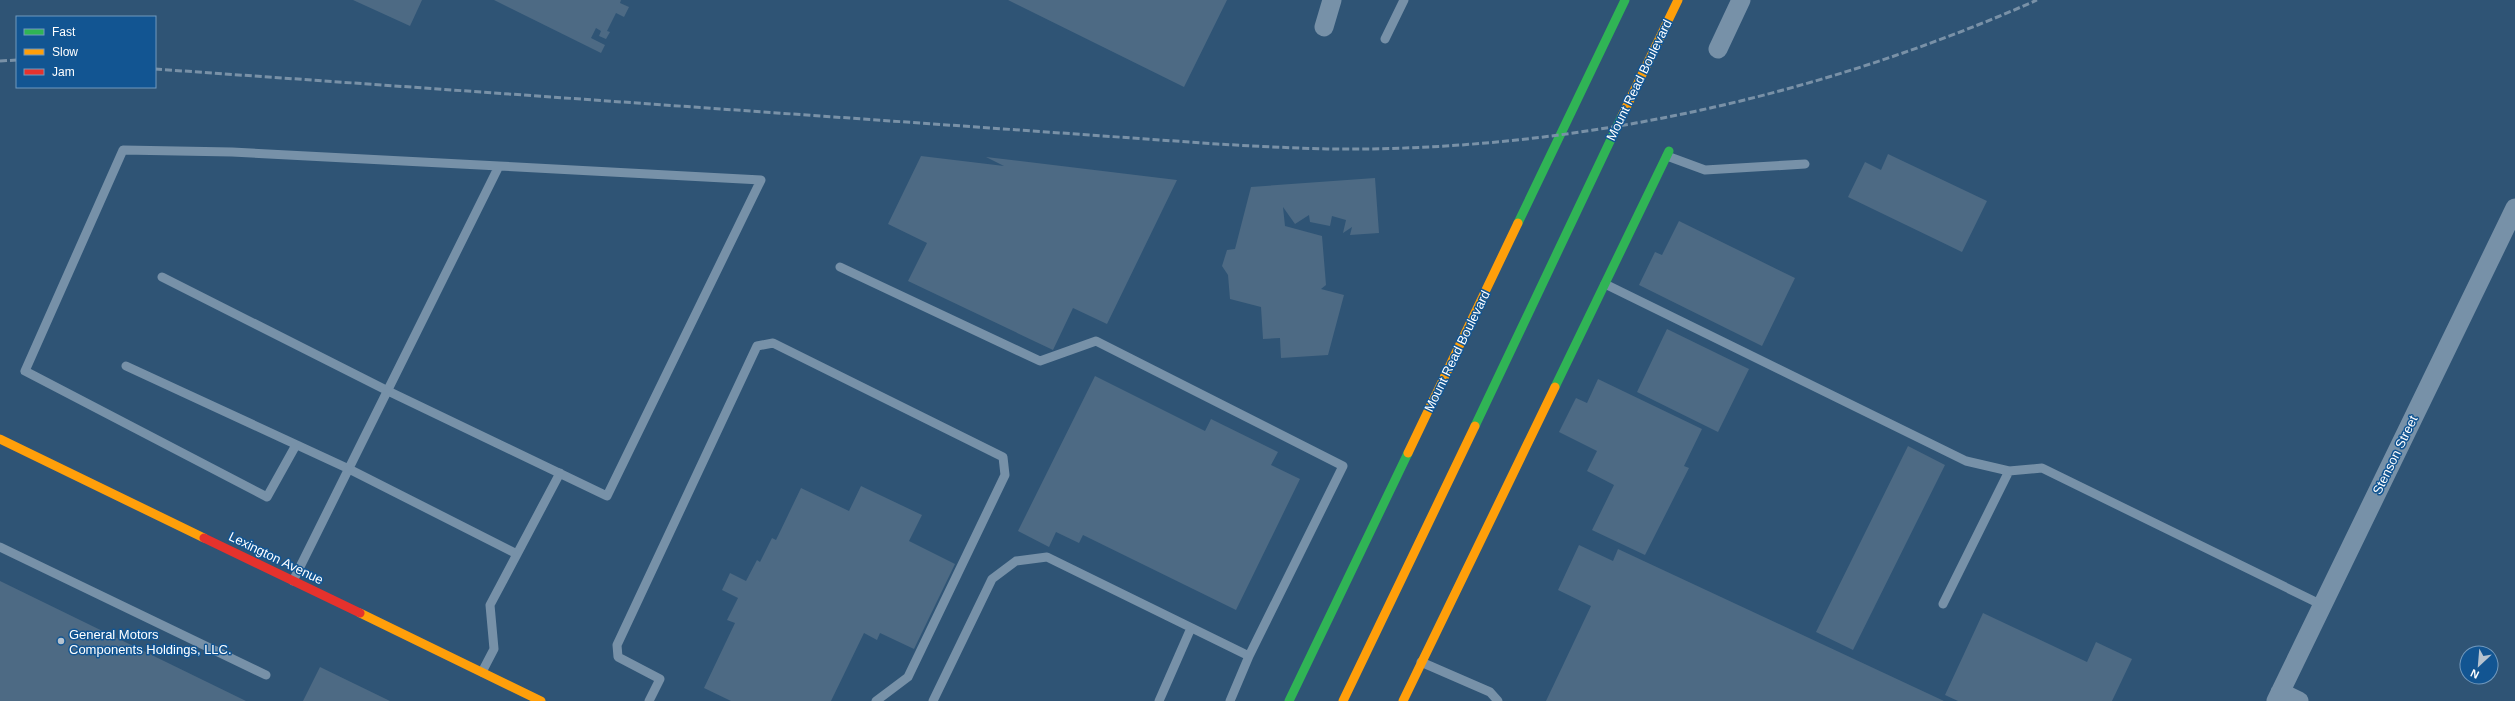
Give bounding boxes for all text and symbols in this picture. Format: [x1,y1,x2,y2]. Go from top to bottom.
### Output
legend [16,16,156,88]
street label: Mount Read Boulevard [1603,17,1675,143]
text: Fast [52,25,76,39]
text: Slow [52,45,78,59]
text: Jam [52,65,75,79]
street label: Mount Read Boulevard [1421,288,1493,414]
street label: Stenson Street [2369,413,2421,497]
street label: Lexington Avenue [226,529,326,587]
place label: General Motors Components Holdings, LLC. [69,627,232,657]
marker: General Motors Components Holdings, LLC. [56,636,66,646]
north arrow [2459,645,2499,685]
text: N [2468,667,2481,681]

